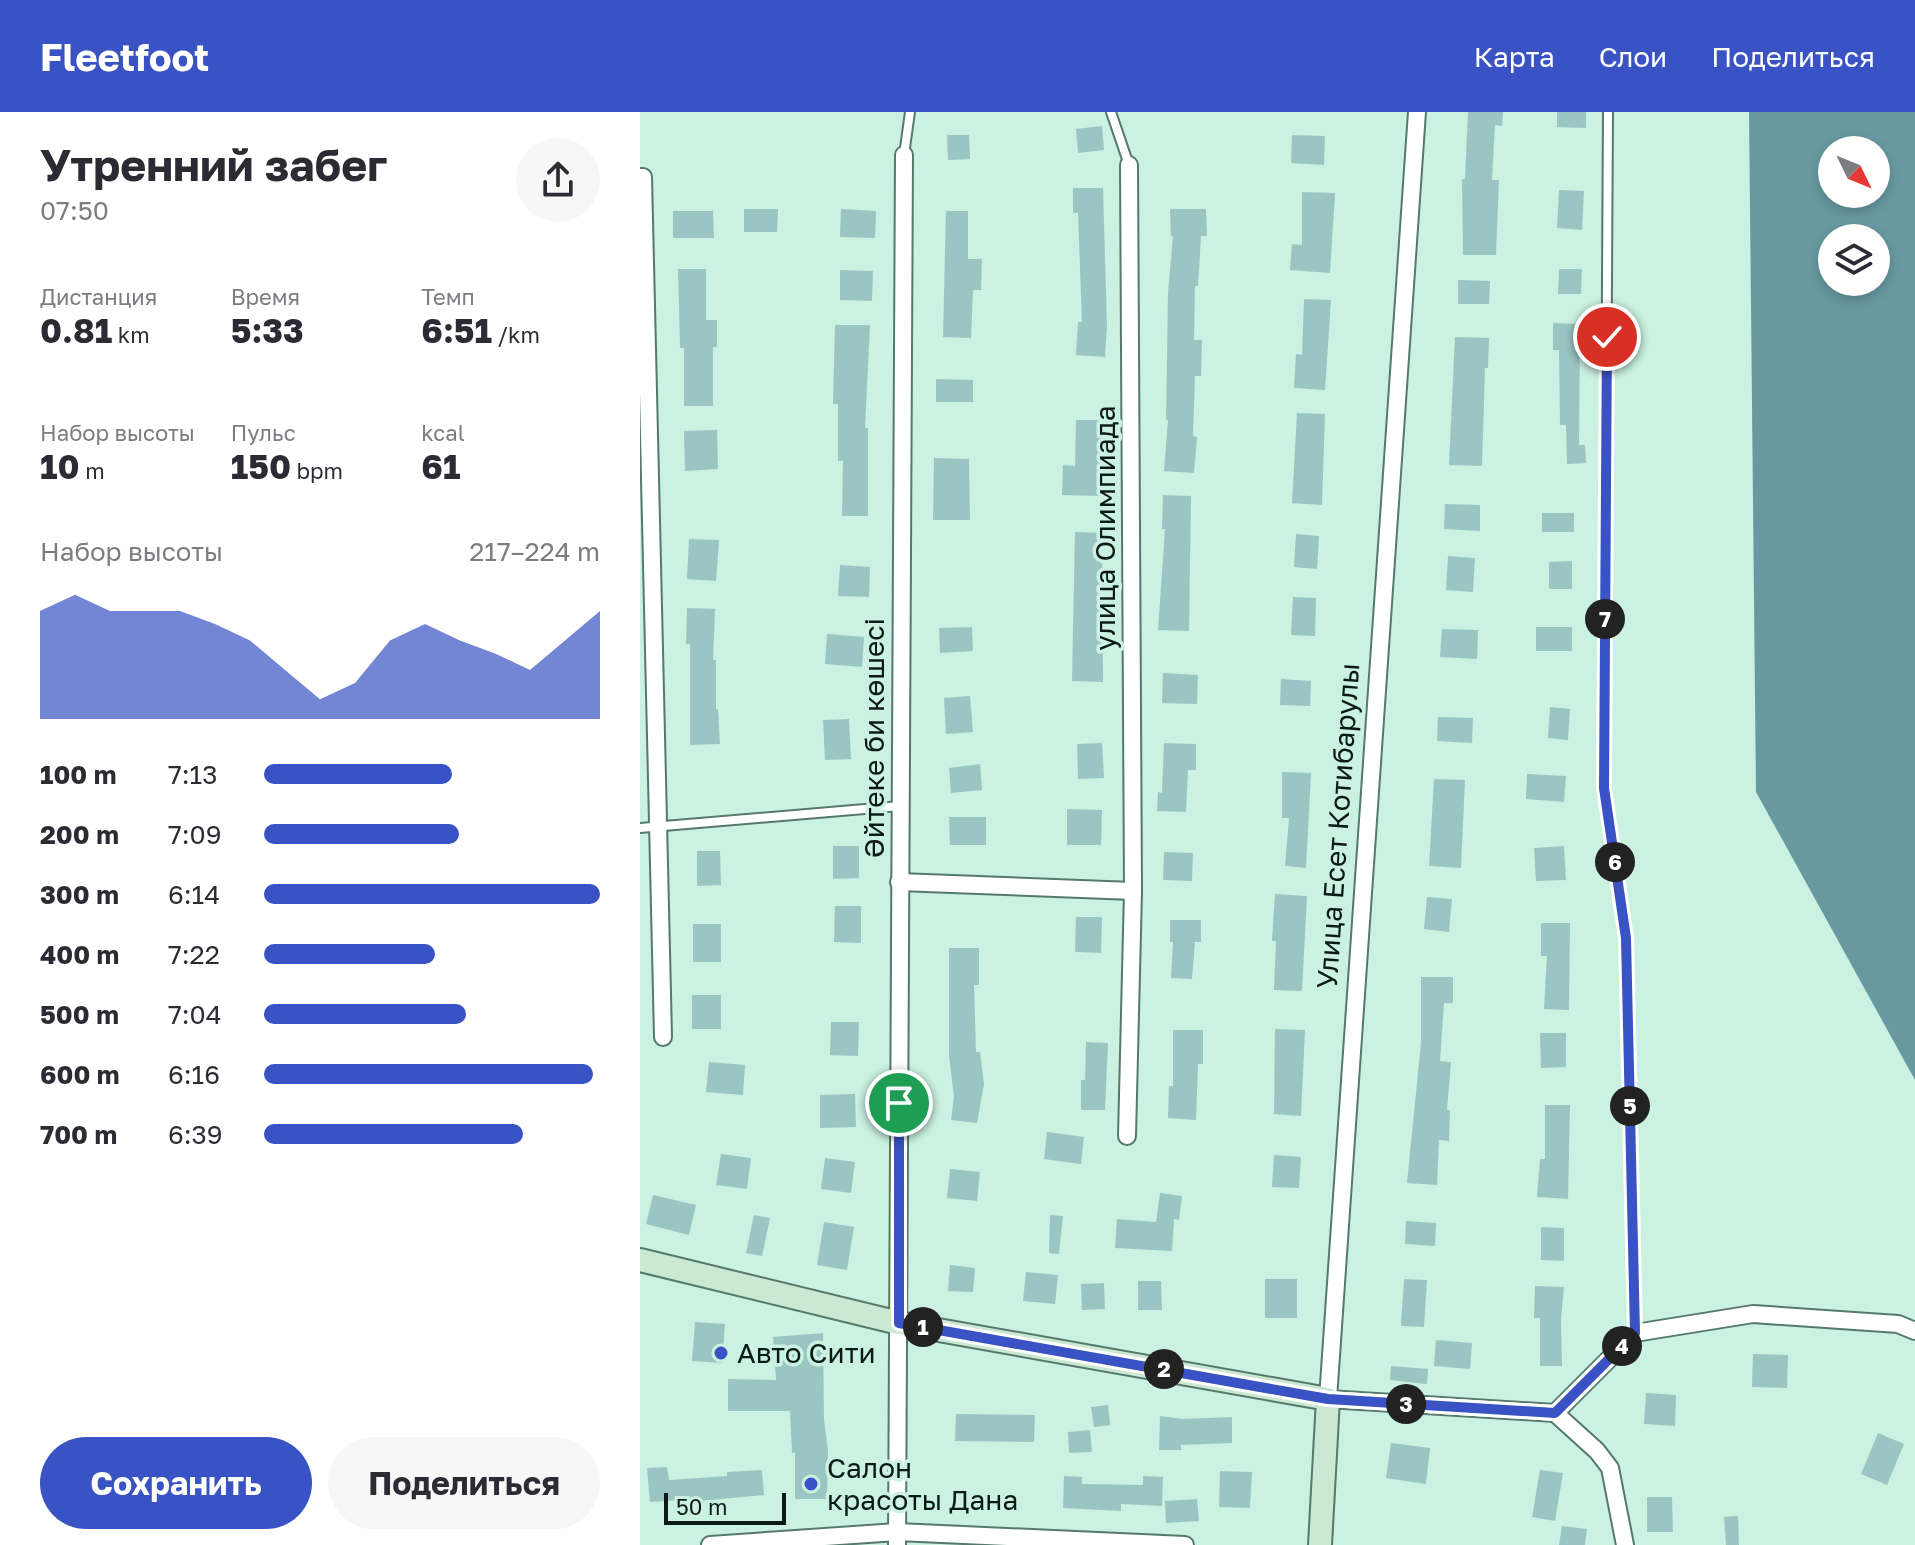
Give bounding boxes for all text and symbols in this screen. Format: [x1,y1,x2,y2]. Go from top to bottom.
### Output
text: Fleetfoot [40,34,209,79]
text: Карта [1474,40,1555,73]
text: Слои [1599,40,1667,73]
text: Поделиться [1711,40,1875,73]
north arrow [1818,136,1890,208]
map controls [1818,136,1890,296]
text: Утренний забег [40,138,387,191]
button: share [516,138,600,222]
text: 07:50 [40,195,109,226]
button: layers [1818,224,1890,296]
text: Дистанция [40,283,157,310]
text: Время [231,283,300,310]
text: Темп [421,283,475,310]
pin [1573,303,1641,371]
text: 0.81 [40,310,112,350]
text: 5:33 [231,310,304,350]
text: 6:51 [421,310,492,350]
icon: check [1585,315,1629,359]
text: km [112,321,150,348]
text: /km [492,321,540,348]
street label: улица Олимпиада [1088,405,1121,651]
text: Набор высоты [40,419,195,446]
text: Пульс [231,419,296,446]
text: kcal [421,419,465,446]
text: 10 [40,446,80,486]
text: 150 [231,446,291,486]
text: 61 [421,446,460,486]
text: m [80,457,105,484]
text: bpm [291,457,343,484]
text: Набор высоты [40,536,223,567]
text: 217–224 m [469,536,600,567]
pin: 7 [1585,599,1625,639]
text: 7 [1599,605,1611,632]
street label: Әйтеке би көшесі [857,618,890,858]
street label: Улица Есет Котибарулы [1310,662,1365,990]
text: 100 m [40,759,116,790]
text: 7:13 [168,759,217,790]
text: 200 m [40,819,119,850]
text: 7:09 [168,819,221,850]
pin: 6 [1595,842,1635,882]
text: 6 [1608,848,1622,875]
text: 300 m [40,879,119,910]
text: 6:14 [168,879,220,910]
text: 400 m [40,939,119,970]
text: 7:22 [168,939,220,970]
text: 500 m [40,999,119,1030]
text: 7:04 [168,999,222,1030]
text: 600 m [40,1059,120,1090]
text: 6:16 [168,1059,220,1090]
pin [865,1069,933,1137]
icon: arrive [877,1081,921,1125]
pin: 5 [1610,1086,1650,1126]
text: 5 [1623,1092,1637,1119]
text: 700 m [40,1119,117,1150]
text: 6:39 [168,1119,222,1150]
pin: 1 [903,1307,943,1347]
text: 1 [917,1313,929,1340]
pin: 4 [1602,1326,1642,1366]
text: 4 [1615,1332,1629,1359]
place label: Авто Сити [737,1336,875,1369]
marker: Авто Сити [712,1344,730,1362]
pin: 2 [1144,1349,1184,1389]
text: 2 [1157,1355,1171,1382]
pin: 3 [1386,1384,1426,1424]
text: 3 [1399,1390,1413,1417]
button: Сохранить [40,1437,312,1529]
button: Поделиться [328,1437,600,1529]
place label: Салон красоты Дана [827,1451,1018,1516]
marker: Салон красоты Дана [802,1475,820,1493]
scale bar [664,1489,786,1525]
text: 50 m [676,1493,727,1520]

